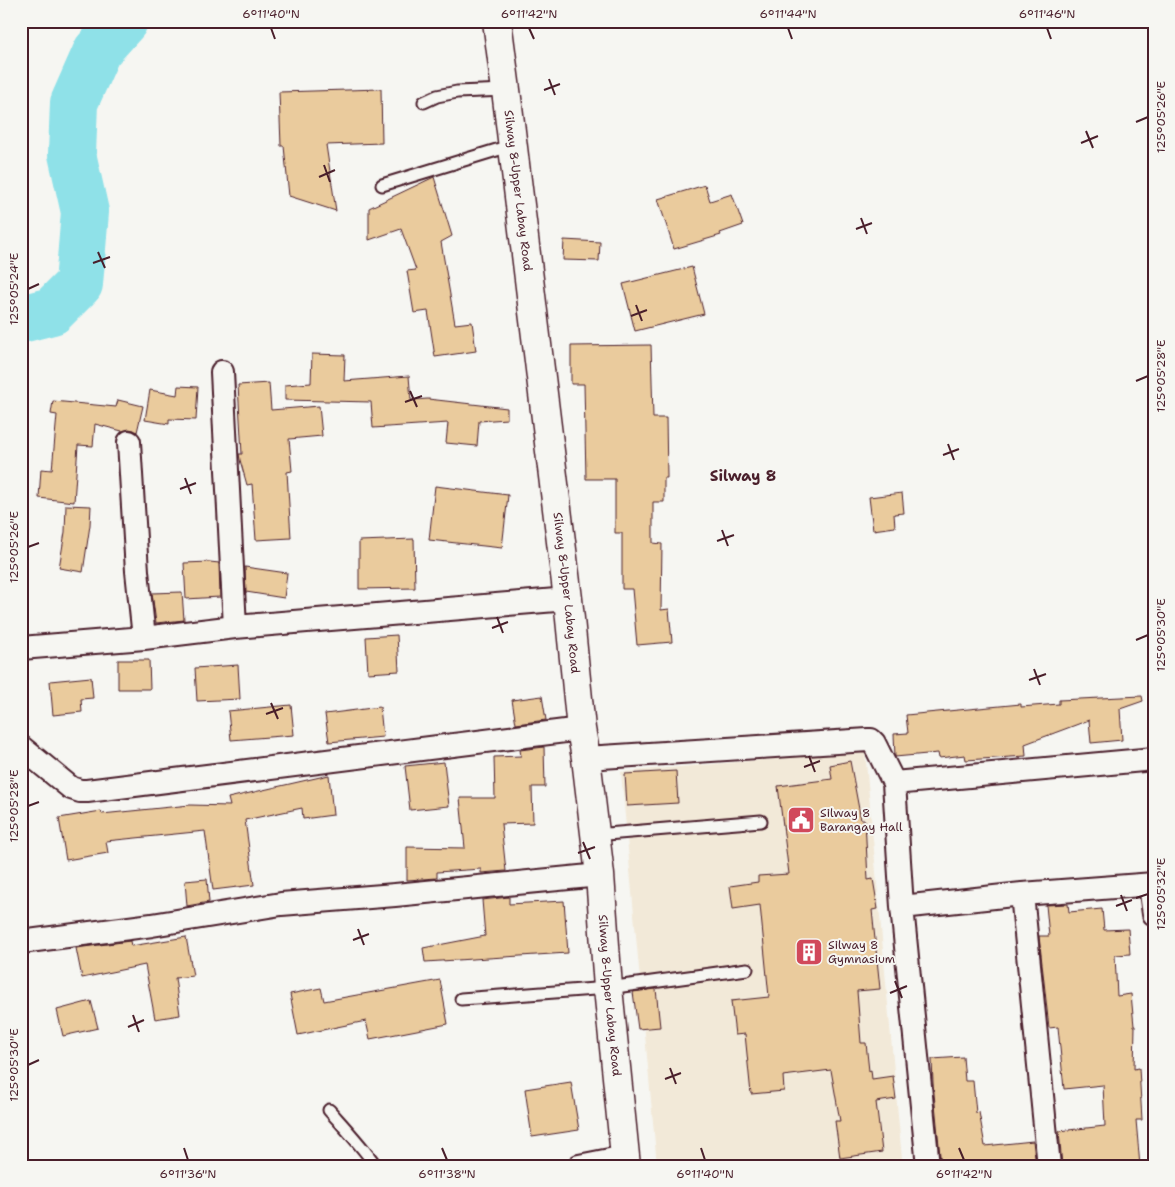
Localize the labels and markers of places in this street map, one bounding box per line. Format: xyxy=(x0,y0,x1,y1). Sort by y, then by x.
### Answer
public building icon: Silway 8 Barangay Hall xyxy=(786,805,816,835)
place label: Silway 8 Barangay Hall xyxy=(820,805,903,835)
building icon: Silway 8 Gymnasium xyxy=(794,937,824,967)
place label: Silway 8 Gymnasium xyxy=(828,937,895,967)

